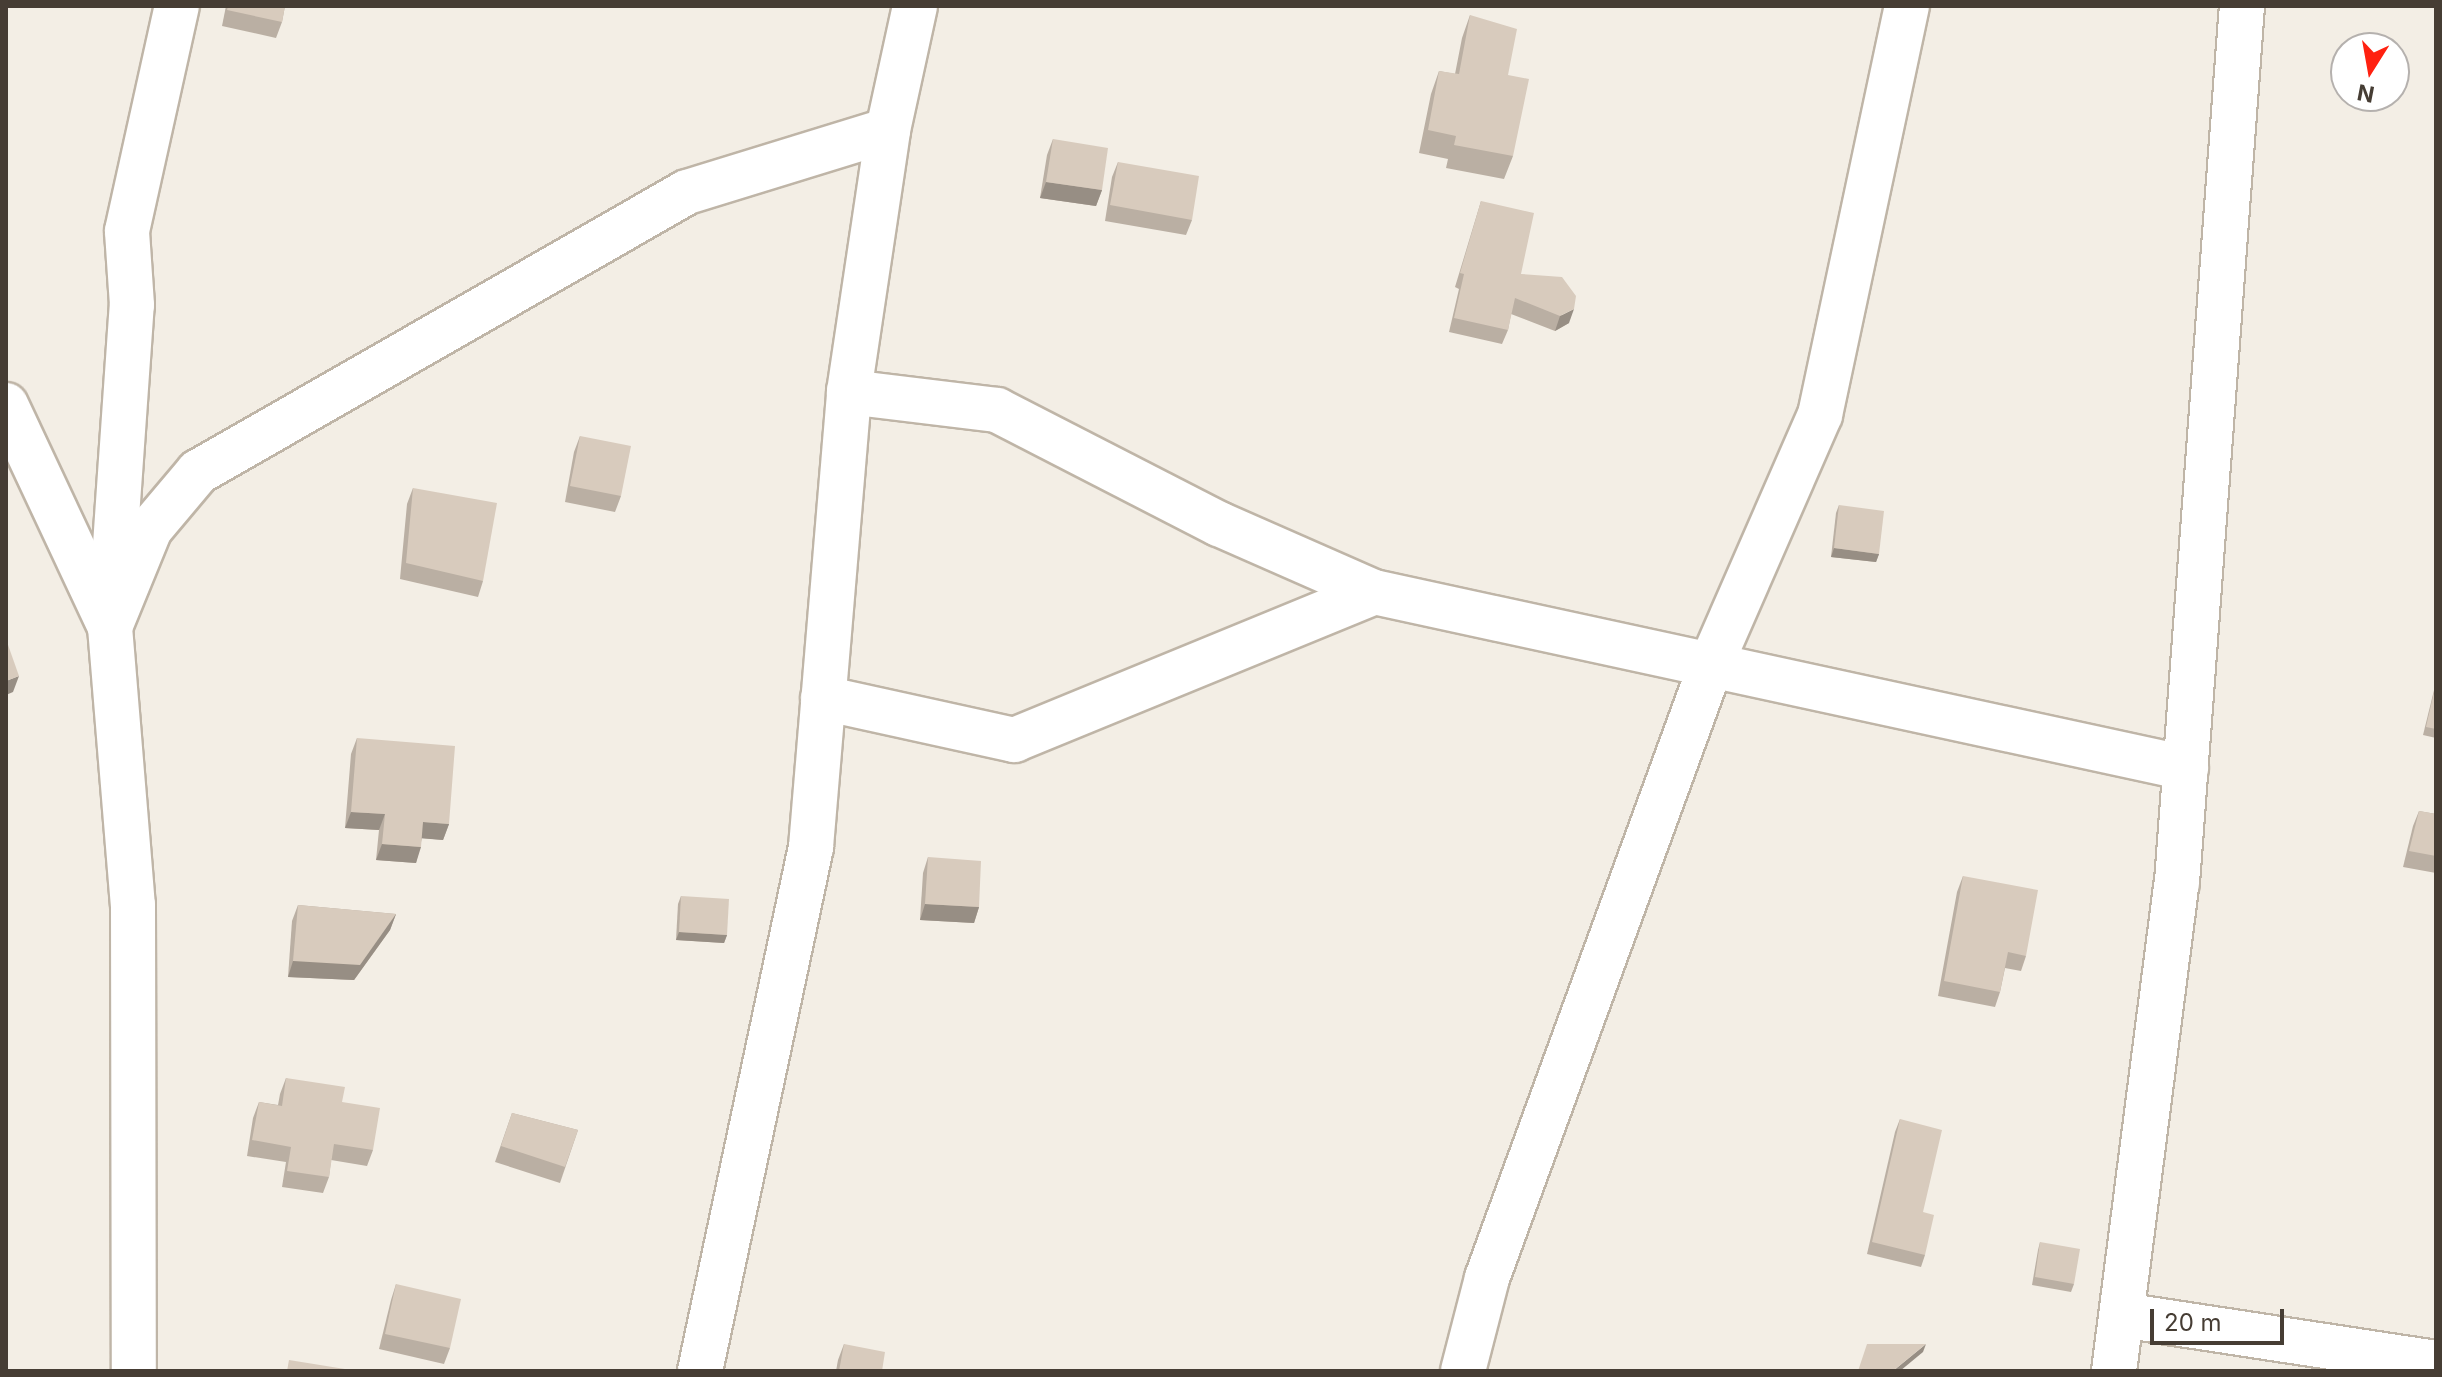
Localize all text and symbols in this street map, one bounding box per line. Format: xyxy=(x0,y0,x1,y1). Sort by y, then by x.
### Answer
north arrow xyxy=(2330,32,2410,112)
text: N xyxy=(2355,79,2377,108)
scale bar xyxy=(2154,1293,2288,1343)
text: 20 m xyxy=(2164,1308,2222,1337)

